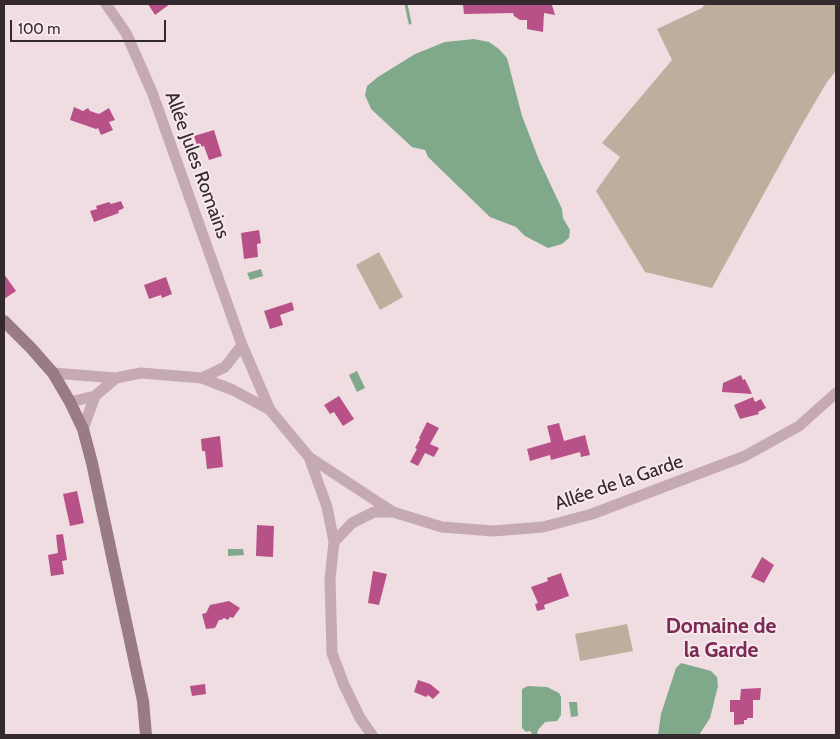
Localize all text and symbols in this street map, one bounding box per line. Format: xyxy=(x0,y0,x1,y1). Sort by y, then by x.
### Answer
scale bar xyxy=(12,10,169,42)
text: 100 m xyxy=(18,20,60,38)
street label: Allée Jules Romains xyxy=(160,88,234,242)
street label: Allée de la Garde xyxy=(552,450,686,516)
district label: Domaine de la Garde xyxy=(666,614,776,664)

